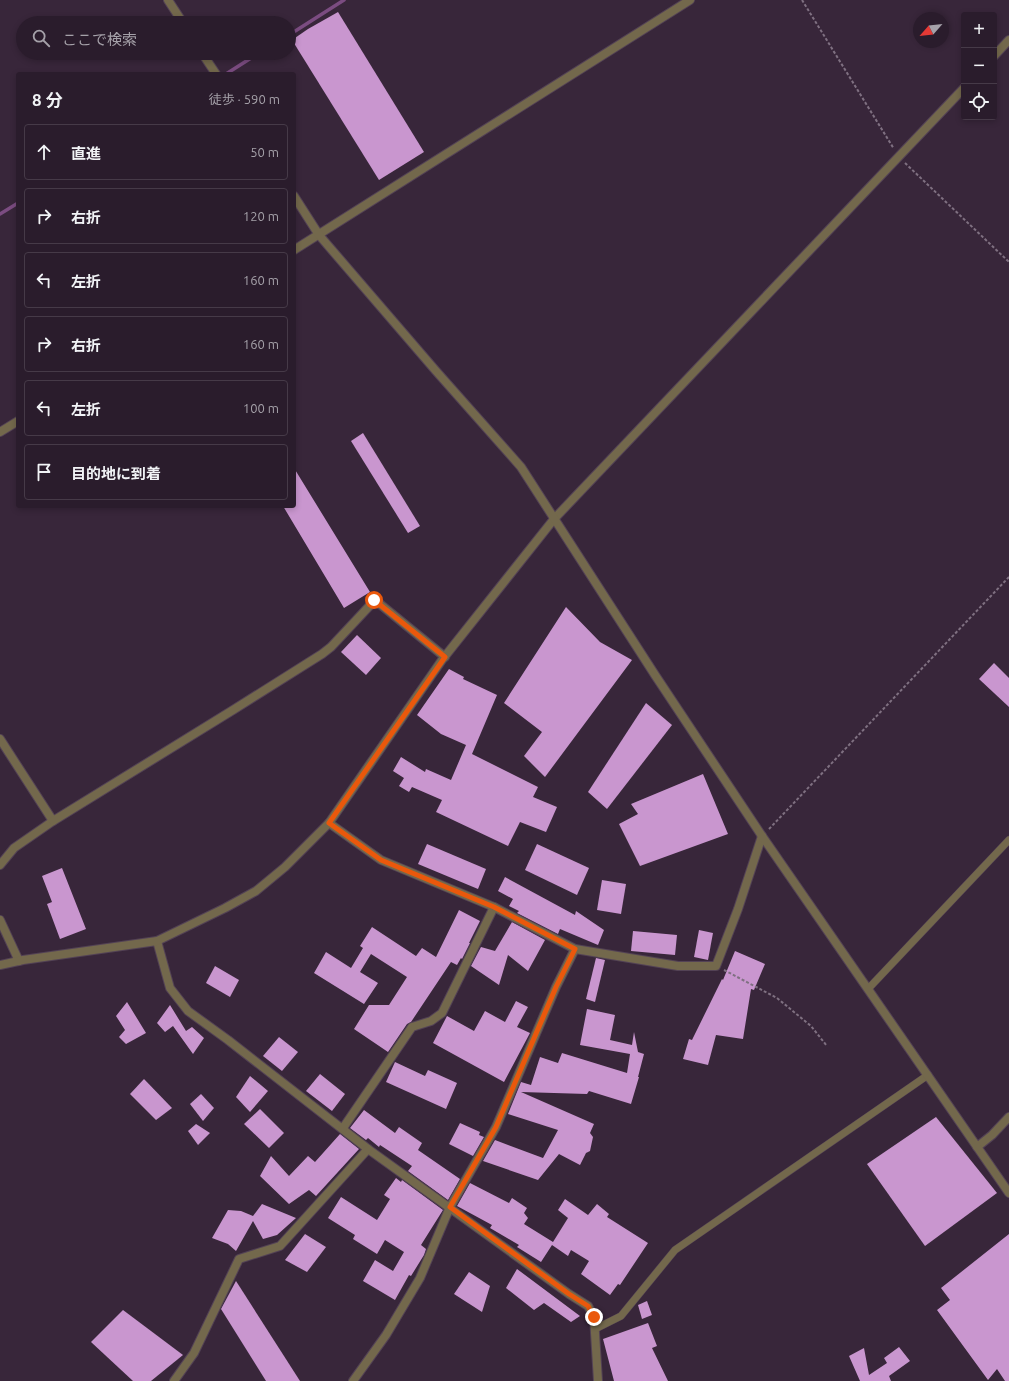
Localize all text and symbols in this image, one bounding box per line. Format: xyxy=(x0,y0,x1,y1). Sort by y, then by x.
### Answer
north arrow xyxy=(913,12,949,48)
map controls xyxy=(961,12,997,120)
button: + xyxy=(961,12,997,48)
search box xyxy=(16,16,296,60)
icon: search xyxy=(30,27,52,49)
text: ここで検索 xyxy=(62,31,137,48)
button: − xyxy=(961,48,997,84)
button: locate xyxy=(961,84,997,120)
text: 8 分 xyxy=(32,90,63,109)
text: 徒歩 · 590 m xyxy=(209,92,280,106)
icon: ahead xyxy=(33,141,55,163)
text: 直進 xyxy=(71,145,101,162)
text: 50 m xyxy=(250,145,279,159)
icon: right xyxy=(33,205,55,227)
text: 右折 xyxy=(71,209,101,226)
text: 120 m xyxy=(243,209,279,223)
icon: left xyxy=(33,269,55,291)
text: 左折 xyxy=(71,273,101,290)
text: 160 m xyxy=(243,273,279,287)
icon: right xyxy=(33,333,55,355)
text: 右折 xyxy=(71,337,101,354)
text: 160 m xyxy=(243,337,279,351)
icon: left xyxy=(33,397,55,419)
text: 左折 xyxy=(71,401,101,418)
text: 100 m xyxy=(243,401,279,415)
icon: arrive xyxy=(33,461,55,483)
text: 目的地に到着 xyxy=(71,465,161,482)
route start xyxy=(365,591,383,609)
route end xyxy=(585,1308,603,1326)

